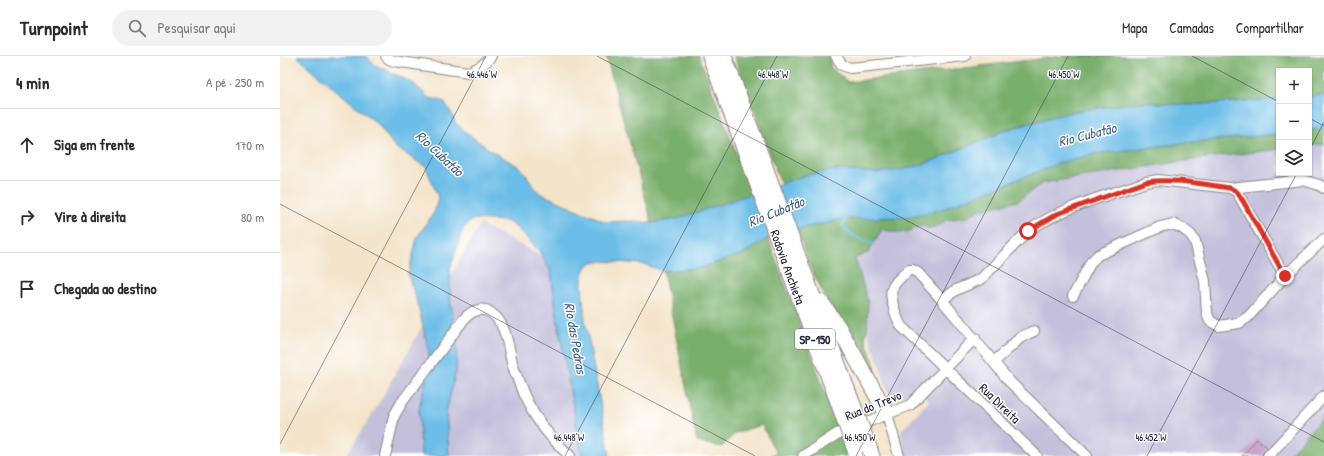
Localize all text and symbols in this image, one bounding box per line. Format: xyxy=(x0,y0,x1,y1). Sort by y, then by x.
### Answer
search box xyxy=(112,10,392,46)
text: Turnpoint xyxy=(20,15,88,41)
icon: search xyxy=(126,17,148,39)
text: Pesquisar aqui xyxy=(158,17,236,38)
text: Mapa xyxy=(1122,18,1147,37)
text: Camadas xyxy=(1169,18,1214,37)
text: Compartilhar xyxy=(1236,18,1304,37)
text: 46.446°W xyxy=(467,68,498,81)
text: 46.448°W xyxy=(758,68,789,81)
text: 46.450°W xyxy=(1049,68,1080,81)
map controls xyxy=(1276,68,1312,176)
button: + xyxy=(1276,68,1312,104)
text: 4 min xyxy=(16,71,49,94)
text: A pé · 250 m xyxy=(206,73,264,91)
button: − xyxy=(1276,104,1312,140)
water label: Rio Cubatão xyxy=(1056,117,1119,150)
water label: Rio Cubatão xyxy=(412,126,469,181)
icon: ahead xyxy=(16,134,38,156)
text: Siga em frente xyxy=(54,134,135,155)
text: 170 m xyxy=(235,136,264,154)
button: layers xyxy=(1276,140,1312,176)
water label: Rio Cubatão xyxy=(745,191,808,231)
icon: right xyxy=(16,206,38,228)
text: Vire à direita xyxy=(54,206,126,227)
text: 80 m xyxy=(241,208,264,226)
route start xyxy=(1019,222,1037,240)
street label: Rodovia Anchieta xyxy=(766,227,810,307)
route end xyxy=(1276,267,1294,285)
icon: arrive xyxy=(16,278,38,300)
text: Chegada ao destino xyxy=(54,278,157,299)
water label: Rio das Pedras xyxy=(560,301,592,377)
road number: SP-150 xyxy=(795,329,835,349)
street label: Rua Direita xyxy=(975,379,1025,427)
street label: Rua do Trevo xyxy=(842,386,904,424)
text: 46.448°W xyxy=(554,431,585,444)
text: 46.450°W xyxy=(845,431,876,444)
text: 46.452°W xyxy=(1135,431,1167,444)

